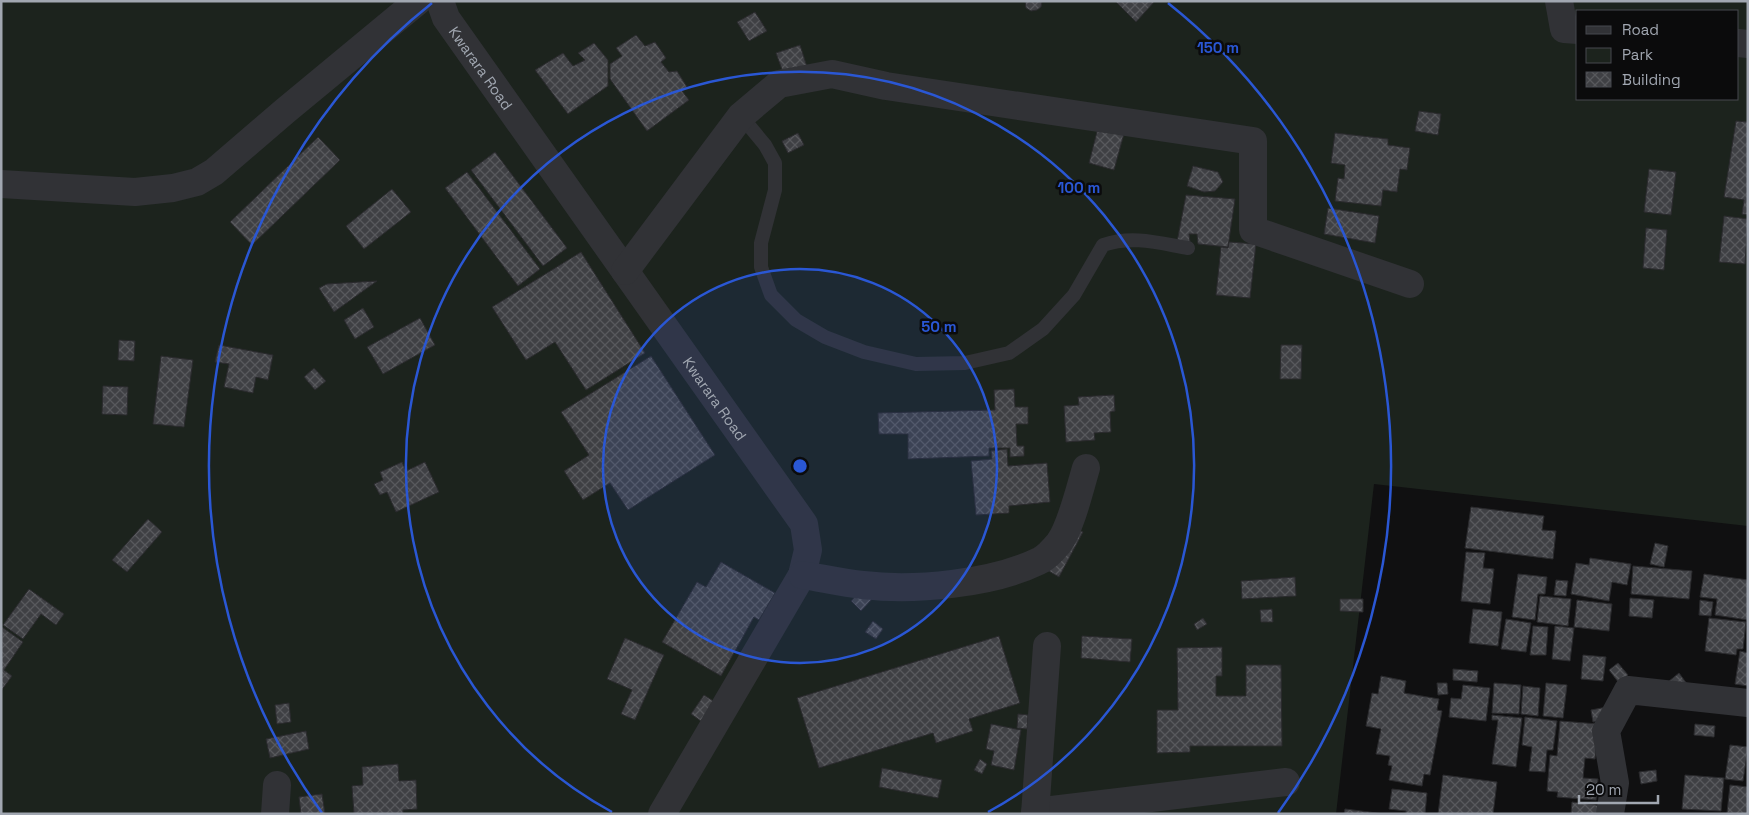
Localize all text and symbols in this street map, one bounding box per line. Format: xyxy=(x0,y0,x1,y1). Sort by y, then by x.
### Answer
legend xyxy=(1576,10,1739,100)
text: Road xyxy=(1622,20,1659,39)
street label: Kwarara Road xyxy=(445,22,517,113)
text: 150 m xyxy=(1197,38,1239,57)
text: Park xyxy=(1622,45,1653,64)
text: Building xyxy=(1622,70,1681,89)
text: 100 m xyxy=(1058,178,1100,197)
text: 50 m xyxy=(921,317,957,336)
street label: Kwarara Road xyxy=(679,353,751,444)
centre of rings xyxy=(791,457,809,475)
scale bar xyxy=(1579,772,1658,804)
text: 20 m xyxy=(1586,780,1621,799)

